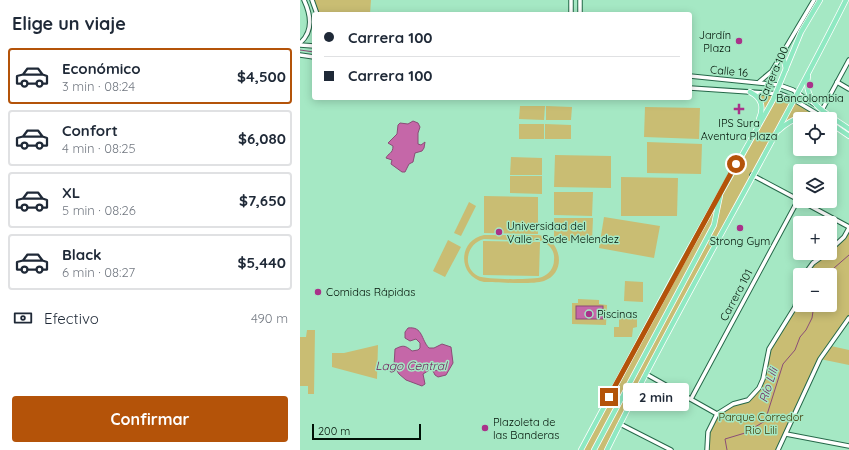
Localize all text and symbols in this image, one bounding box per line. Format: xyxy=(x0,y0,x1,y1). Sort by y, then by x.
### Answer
text: Elige un viaje xyxy=(12,12,126,35)
text: Carrera 100 xyxy=(348,28,433,47)
place label: Jardín Plaza xyxy=(699,28,731,55)
marker: Jardín Plaza xyxy=(734,36,744,46)
street label: Carrera 100 xyxy=(755,44,791,104)
icon: car xyxy=(14,58,50,94)
text: Económico xyxy=(62,59,141,78)
street label: Calle 16 xyxy=(709,62,749,80)
text: Carrera 100 xyxy=(348,66,433,85)
text: $4,500 xyxy=(237,67,286,86)
text: 3 min · 08:24 xyxy=(62,78,135,94)
marker: Bancolombia xyxy=(805,80,815,90)
place label: Bancolombia xyxy=(776,91,844,105)
marker: IPS Sura Aventura Plaza xyxy=(733,103,745,115)
map controls xyxy=(793,112,837,312)
button: locate xyxy=(793,112,837,156)
place label: IPS Sura Aventura Plaza xyxy=(701,116,777,143)
icon: car xyxy=(14,120,50,156)
text: Confort xyxy=(62,121,118,140)
text: $6,080 xyxy=(238,129,286,148)
text: 4 min · 08:25 xyxy=(62,140,136,156)
route start xyxy=(727,155,745,173)
button: layers xyxy=(793,164,837,208)
icon: car xyxy=(14,182,50,218)
text: XL xyxy=(62,183,80,202)
text: $7,650 xyxy=(239,191,286,210)
text: 5 min · 08:26 xyxy=(62,202,136,218)
button: + xyxy=(793,216,837,260)
place label: Universidad del Valle - Sede Melendez xyxy=(507,219,619,246)
marker: Strong Gym xyxy=(735,223,745,233)
marker: Universidad del Valle - Sede Melendez xyxy=(494,227,504,237)
place label: Strong Gym xyxy=(710,234,770,248)
icon: car xyxy=(14,244,50,280)
text: Black xyxy=(62,245,102,264)
text: $5,440 xyxy=(237,253,286,272)
text: 6 min · 08:27 xyxy=(62,264,135,280)
street label: Carrera 101 xyxy=(716,267,756,323)
button: − xyxy=(793,268,837,312)
place label: Comidas Rápidas xyxy=(326,285,415,299)
marker: Comidas Rápidas xyxy=(313,287,323,297)
icon: cash xyxy=(12,307,34,329)
place label: Piscinas xyxy=(597,307,637,321)
text: Efectivo xyxy=(44,309,99,328)
marker: Piscinas xyxy=(584,309,594,319)
text: 490 m xyxy=(251,310,288,326)
water label: Lago Central xyxy=(375,358,448,373)
water label: Río Lili xyxy=(755,364,781,404)
callout: 2 min xyxy=(623,383,689,411)
route end xyxy=(600,388,618,406)
text: 2 min xyxy=(639,389,673,405)
button: Confirmar xyxy=(12,396,288,442)
park label: Parque Corredor Rio Lili xyxy=(718,410,804,437)
place label: Plazoleta de las Banderas xyxy=(493,415,559,442)
scale bar xyxy=(312,422,421,441)
marker: Plazoleta de las Banderas xyxy=(480,423,490,433)
text: 200 m xyxy=(318,424,350,438)

